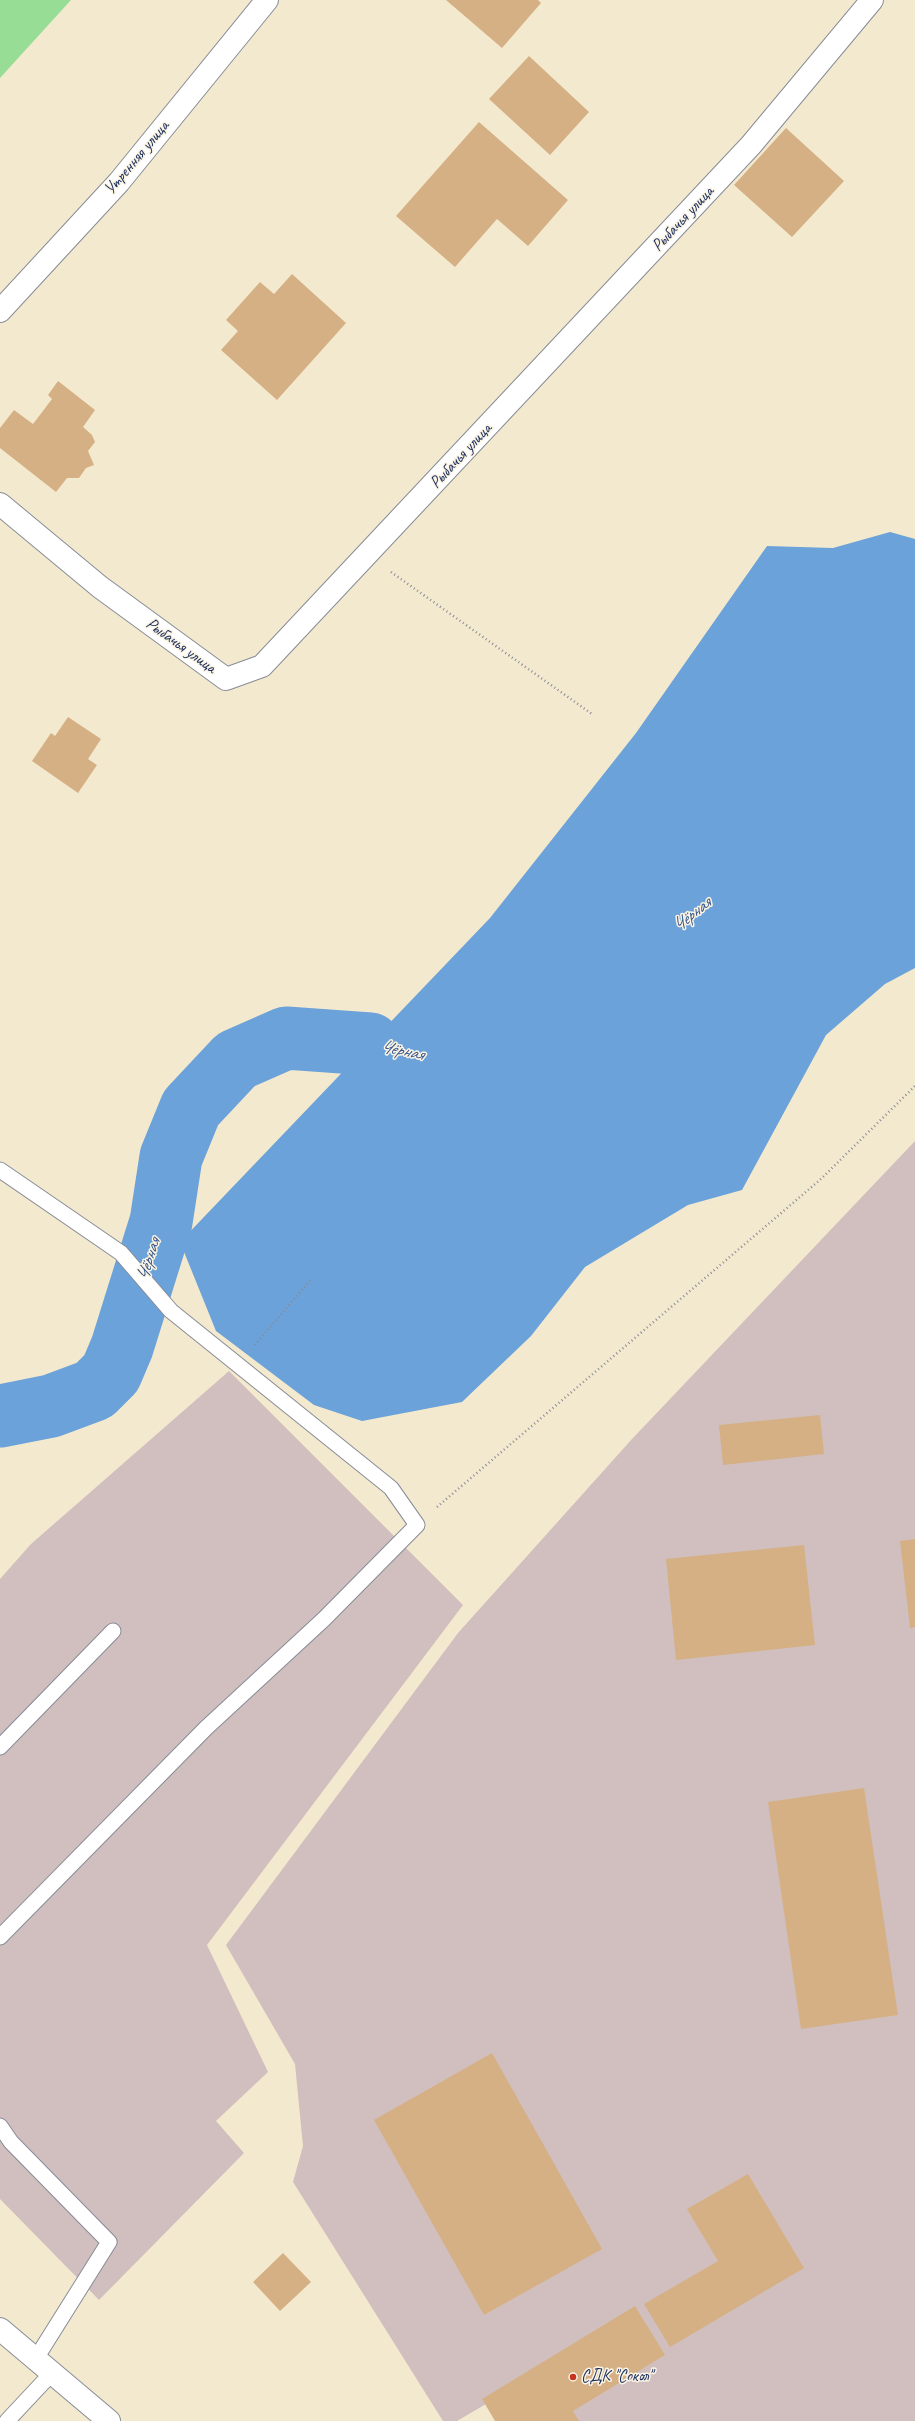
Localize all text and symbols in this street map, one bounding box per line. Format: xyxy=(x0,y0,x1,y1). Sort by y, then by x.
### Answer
street label: Утренняя улица xyxy=(100,117,174,199)
street label: Рыбачья улица xyxy=(648,182,718,256)
street label: Рыбачья улица xyxy=(426,419,496,493)
street label: Рыбачья улица xyxy=(142,614,220,678)
water label: Чёрная xyxy=(669,893,715,937)
water label: Чёрная xyxy=(379,1036,425,1066)
water label: Чёрная xyxy=(132,1236,166,1284)
place label: СДК "Сокол" xyxy=(581,2367,652,2387)
marker: СДК "Сокол" xyxy=(568,2372,578,2382)

